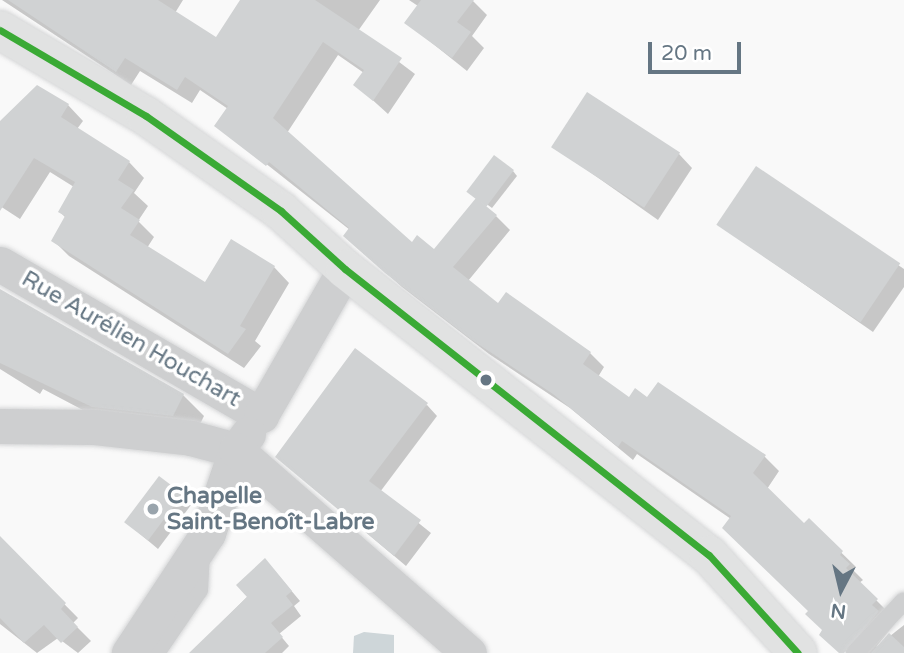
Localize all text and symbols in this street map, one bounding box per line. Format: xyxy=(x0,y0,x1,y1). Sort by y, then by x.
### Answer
scale bar xyxy=(652,28,745,72)
text: 20 m xyxy=(661,41,712,66)
street label: Rue Aurélien Houchart xyxy=(17,265,245,413)
unlabelled marker xyxy=(479,373,493,387)
place label: Chapelle Saint-Benoît-Labre xyxy=(167,482,375,536)
marker: Chapelle Saint-Benoît-Labre xyxy=(145,501,161,517)
north arrow xyxy=(806,555,876,625)
text: N xyxy=(830,599,847,623)

